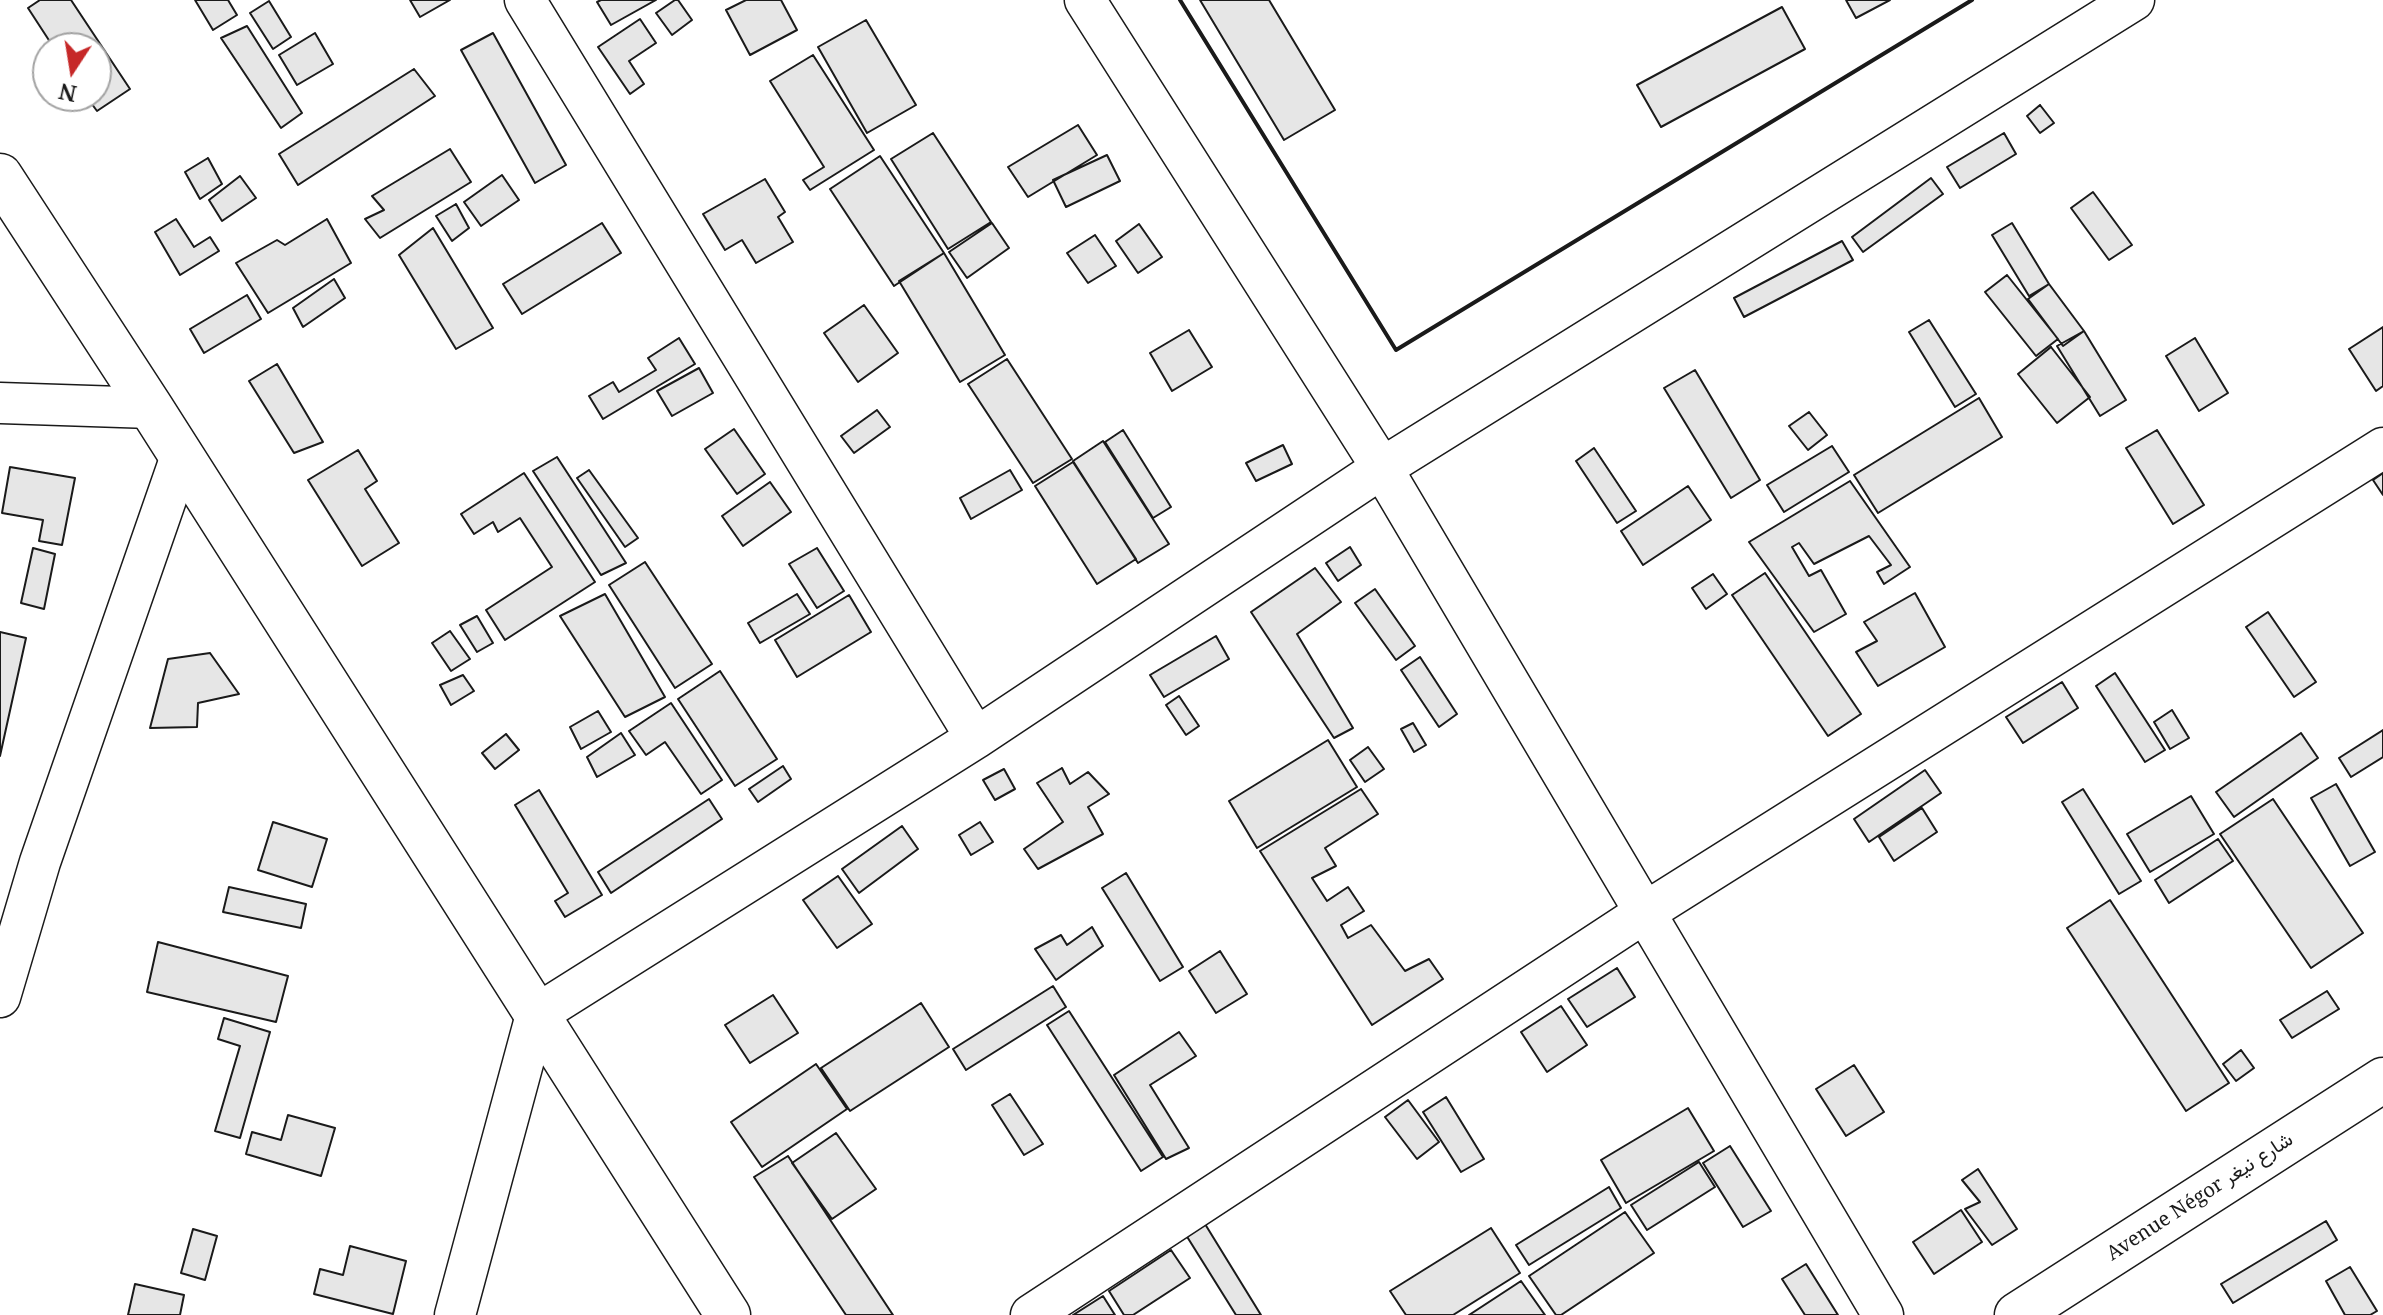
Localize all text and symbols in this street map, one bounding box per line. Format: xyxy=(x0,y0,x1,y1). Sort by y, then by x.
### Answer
north arrow xyxy=(32,32,112,112)
text: N xyxy=(56,77,79,110)
street label: Avenue Négor شارع نيغر xyxy=(2102,1128,2298,1266)

